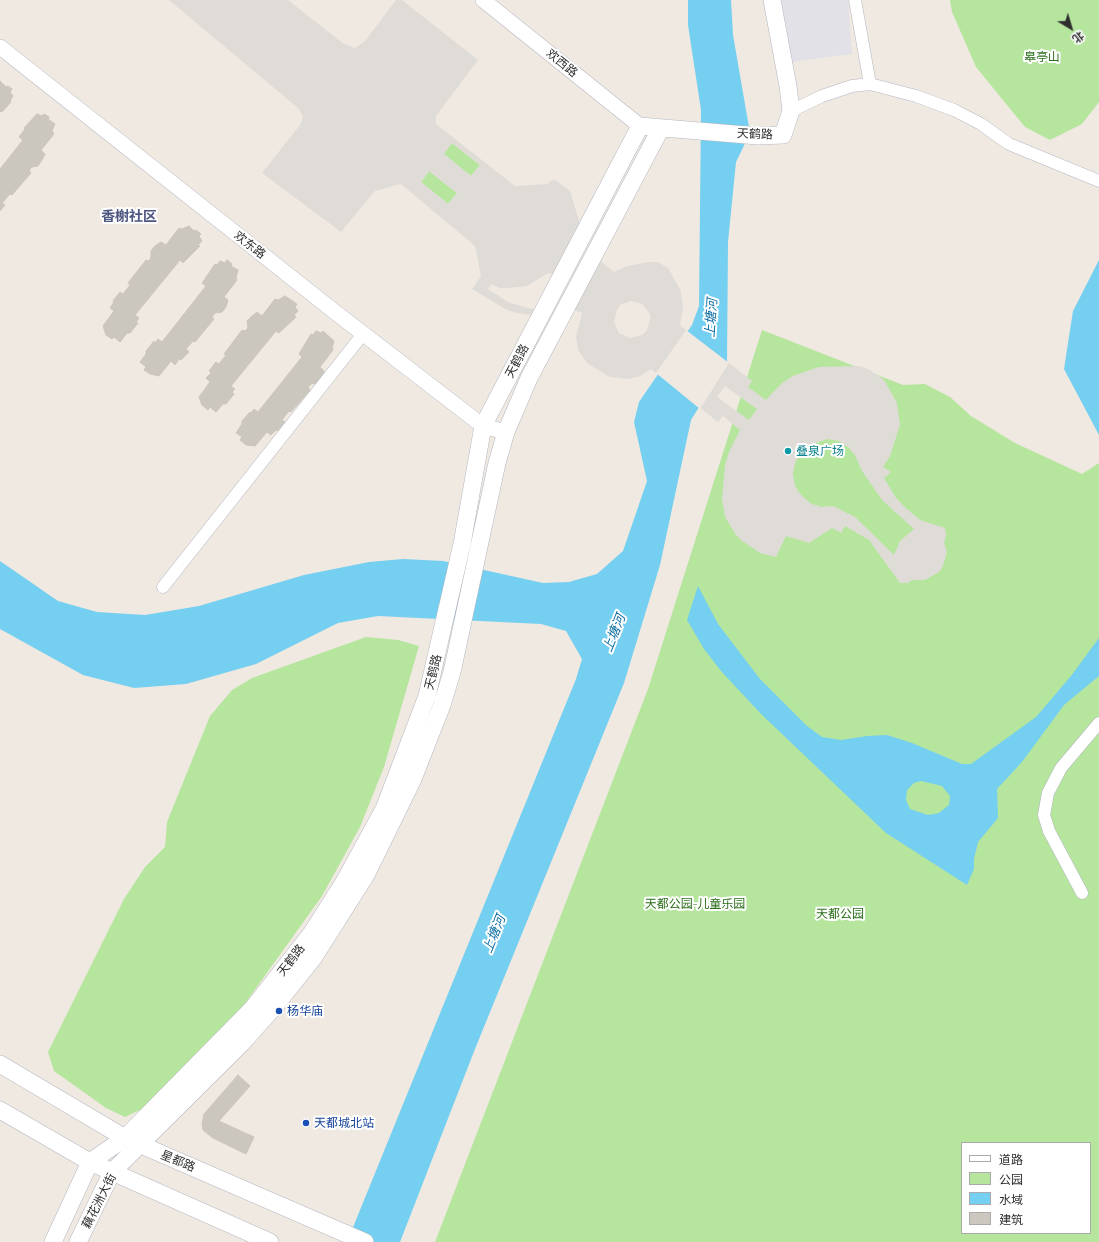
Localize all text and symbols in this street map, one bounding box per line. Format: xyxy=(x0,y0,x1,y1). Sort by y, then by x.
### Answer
north arrow xyxy=(1051,8,1091,48)
text: 北 xyxy=(1070,29,1087,46)
street label: 欢西路 xyxy=(543,46,581,80)
park label: 皋亭山 xyxy=(1024,50,1060,64)
street label: 天鹤路 xyxy=(737,126,773,142)
district label: 香榭社区 xyxy=(101,208,157,224)
street label: 欢东路 xyxy=(231,228,269,262)
water label: 上塘河 xyxy=(702,298,720,338)
street label: 天鹤路 xyxy=(502,342,532,380)
place label: 叠泉广场 xyxy=(796,444,844,458)
marker: 叠泉广场 xyxy=(783,446,793,456)
water label: 上塘河 xyxy=(599,612,629,654)
street label: 天鹤路 xyxy=(422,653,444,691)
park label: 天都公园-儿童乐园 xyxy=(645,897,745,911)
park label: 天都公园 xyxy=(816,907,864,921)
water label: 上塘河 xyxy=(479,913,509,955)
street label: 天鹤路 xyxy=(274,941,308,979)
place label: 杨华庙 xyxy=(287,1004,323,1018)
marker: 杨华庙 xyxy=(274,1006,284,1016)
place label: 天都城北站 xyxy=(314,1116,374,1130)
marker: 天都城北站 xyxy=(301,1118,311,1128)
legend xyxy=(961,1142,1091,1234)
street label: 星都路 xyxy=(159,1147,197,1175)
text: 道路 xyxy=(999,1152,1023,1166)
street label: 藕花洲大街 xyxy=(79,1171,119,1231)
text: 公园 xyxy=(999,1172,1023,1186)
text: 水域 xyxy=(999,1192,1023,1206)
text: 建筑 xyxy=(999,1212,1023,1226)

